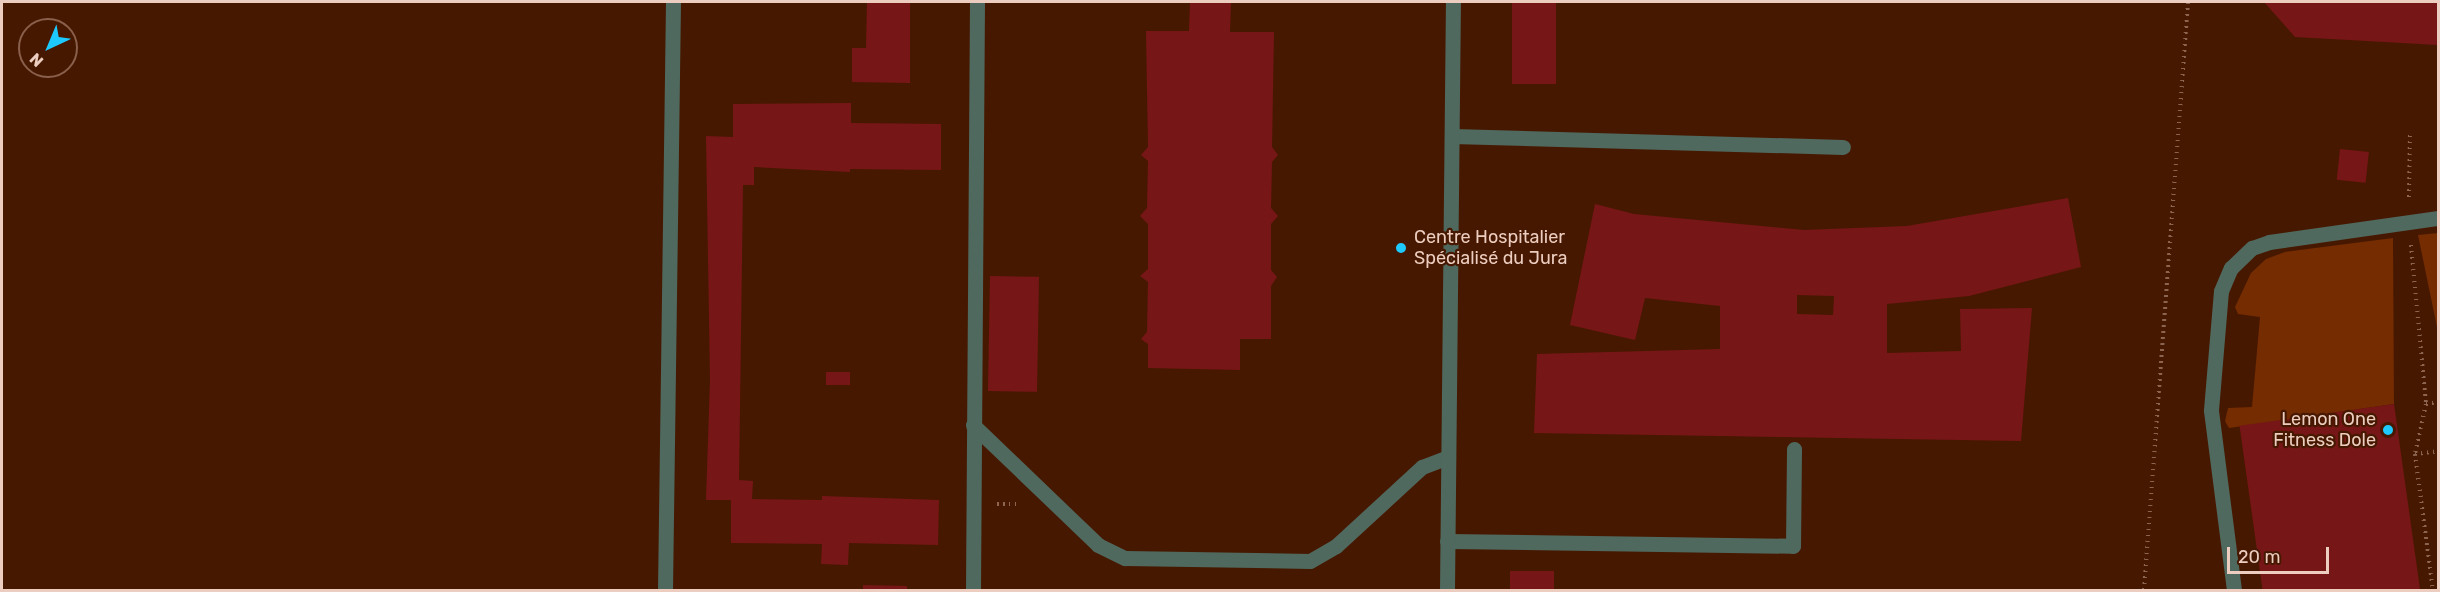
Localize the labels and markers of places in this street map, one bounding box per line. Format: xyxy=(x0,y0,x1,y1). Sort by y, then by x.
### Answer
place label: Centre Hospitalier Spécialisé du Jura xyxy=(1414,227,1567,270)
marker: Centre Hospitalier Spécialisé du Jura xyxy=(1392,239,1410,257)
place label: Lemon One Fitness Dole xyxy=(2273,409,2376,452)
marker: Lemon One Fitness Dole xyxy=(2381,423,2395,437)

